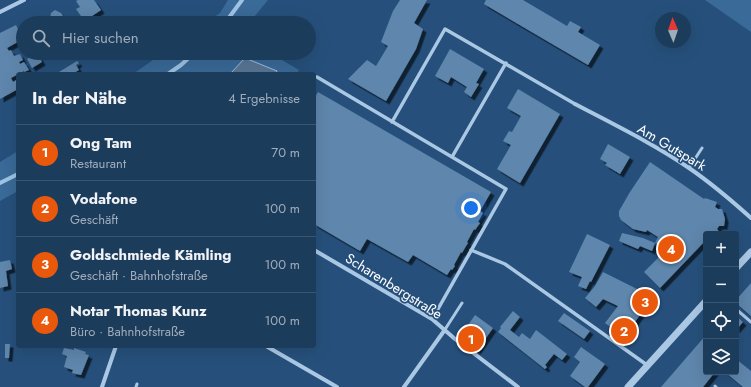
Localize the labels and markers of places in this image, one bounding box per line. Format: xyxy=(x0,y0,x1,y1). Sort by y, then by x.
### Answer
pin: 4 xyxy=(658,234,684,264)
pin: 3 xyxy=(632,287,658,317)
pin: 2 xyxy=(611,316,637,346)
pin: 1 xyxy=(458,324,484,354)

